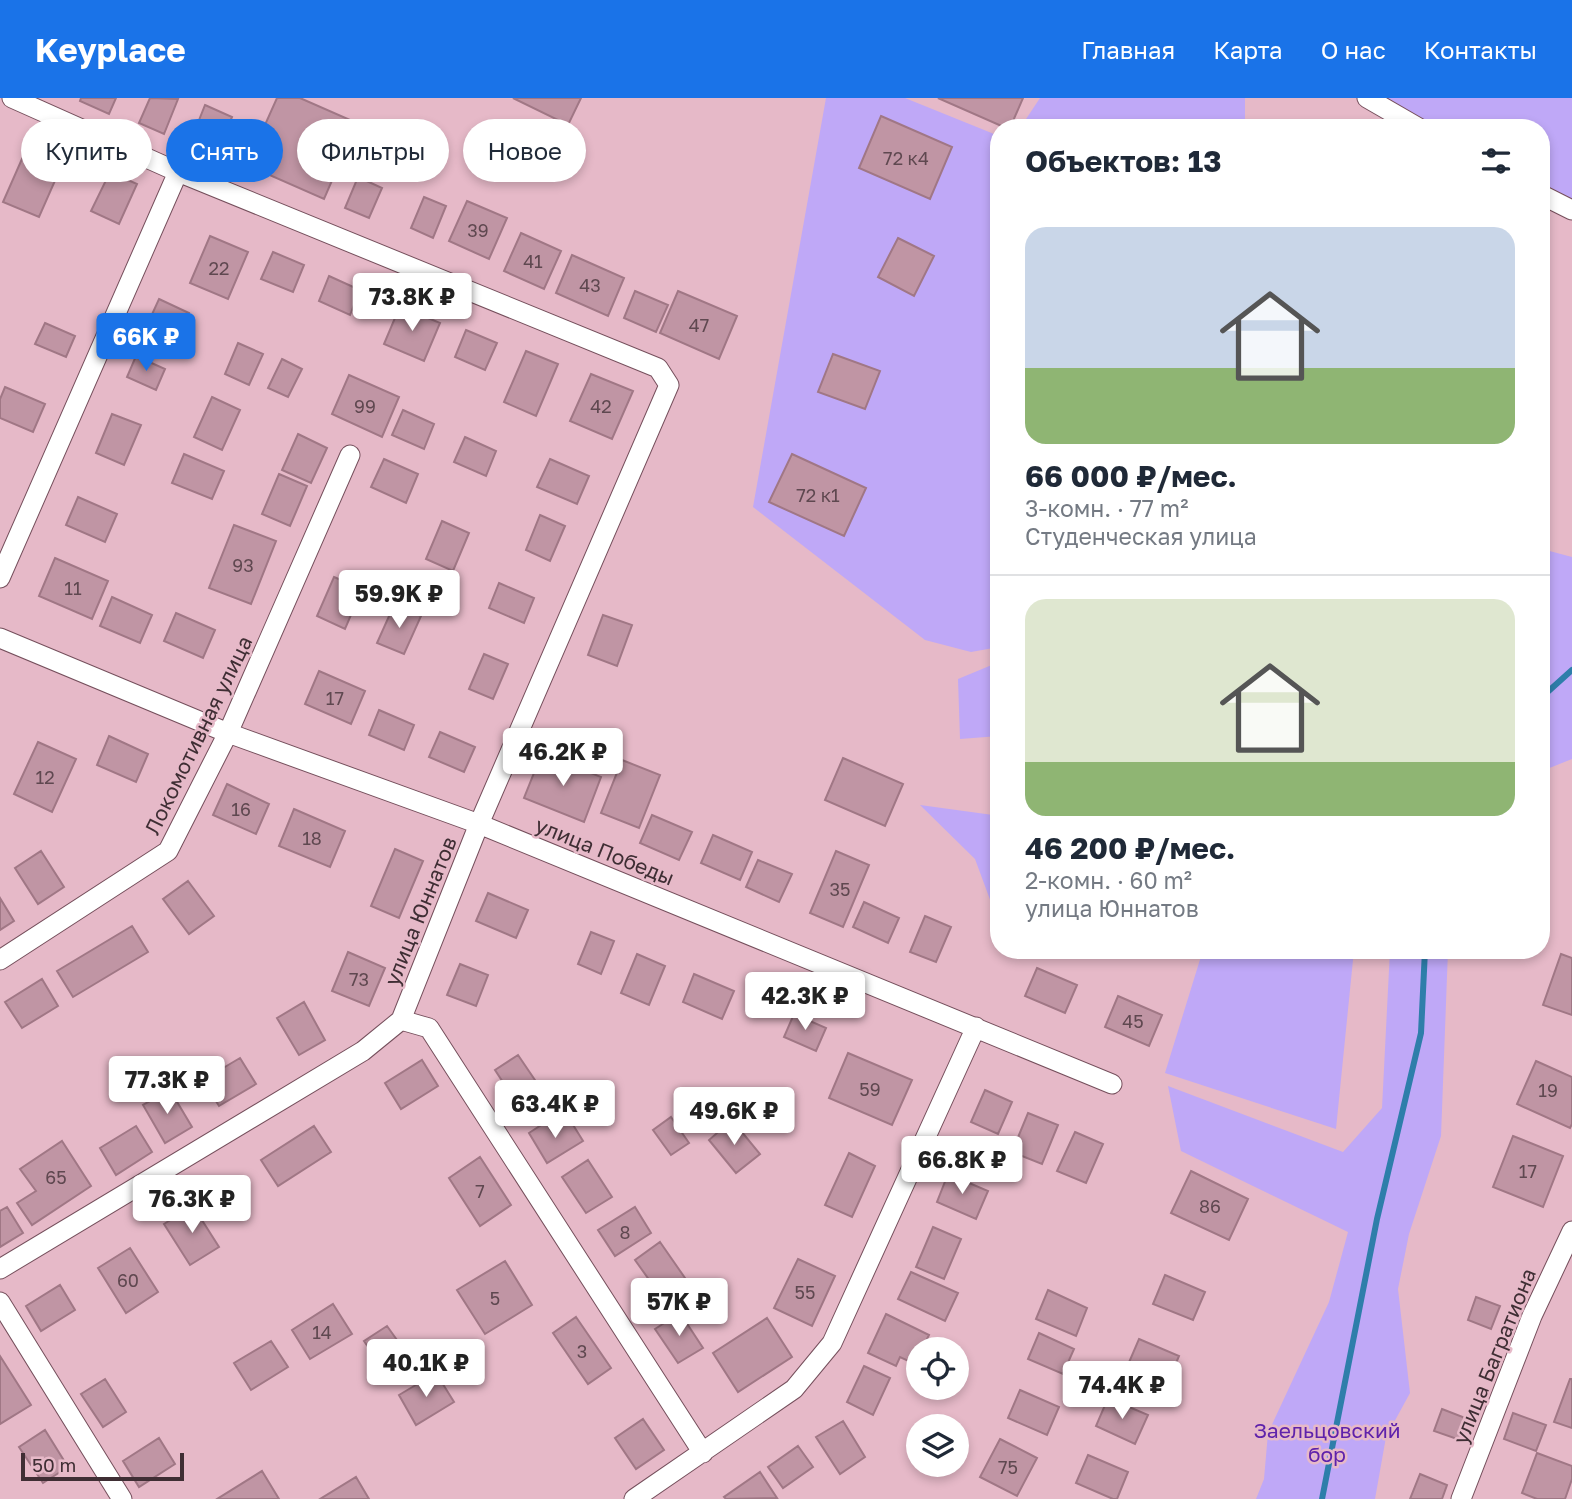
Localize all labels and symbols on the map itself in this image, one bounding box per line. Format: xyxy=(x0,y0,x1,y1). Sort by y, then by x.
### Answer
house number: 72 к4 xyxy=(883,147,929,169)
house number: 39 xyxy=(467,219,489,241)
house number: 41 xyxy=(523,250,543,272)
house number: 22 xyxy=(209,257,229,279)
pin: 73.8K ₽ xyxy=(347,274,477,333)
house number: 43 xyxy=(579,274,601,296)
pin: 66K ₽ xyxy=(97,314,195,373)
house number: 47 xyxy=(689,314,709,336)
house number: 99 xyxy=(354,395,376,417)
house number: 42 xyxy=(590,395,612,417)
house number: 72 к1 xyxy=(796,484,840,506)
house number: 93 xyxy=(232,554,254,576)
pin: 59.9K ₽ xyxy=(334,570,464,630)
house number: 11 xyxy=(64,577,82,599)
street label: Локомотивная улица xyxy=(139,631,257,839)
house number: 17 xyxy=(326,687,344,709)
pin: 46.2K ₽ xyxy=(498,728,628,788)
house number: 12 xyxy=(35,766,55,788)
house number: 16 xyxy=(231,798,251,820)
street label: улица Победы xyxy=(532,811,678,891)
house number: 18 xyxy=(302,827,322,849)
street label: улица Юннатов xyxy=(378,833,462,989)
house number: 35 xyxy=(830,878,850,900)
house number: 73 xyxy=(349,968,369,990)
pin: 42.3K ₽ xyxy=(740,972,870,1032)
house number: 45 xyxy=(1122,1010,1144,1032)
pin: 77.3K ₽ xyxy=(102,1056,232,1116)
house number: 59 xyxy=(859,1078,881,1100)
house number: 19 xyxy=(1538,1079,1558,1101)
pin: 63.4K ₽ xyxy=(490,1080,620,1140)
pin: 49.6K ₽ xyxy=(669,1088,799,1147)
pin: 66.8K ₽ xyxy=(897,1136,1027,1196)
house number: 17 xyxy=(1519,1160,1537,1182)
house number: 65 xyxy=(45,1166,67,1188)
pin: 76.3K ₽ xyxy=(127,1176,257,1235)
house number: 7 xyxy=(475,1180,485,1202)
house number: 86 xyxy=(1199,1195,1221,1217)
house number: 8 xyxy=(620,1221,630,1243)
street label: улица Багратиона xyxy=(1447,1264,1541,1448)
house number: 60 xyxy=(117,1269,139,1291)
pin: 57K ₽ xyxy=(630,1278,728,1338)
house number: 55 xyxy=(795,1281,815,1303)
house number: 5 xyxy=(490,1287,500,1309)
house number: 14 xyxy=(312,1321,332,1343)
pin: 40.1K ₽ xyxy=(361,1340,491,1399)
house number: 3 xyxy=(577,1340,587,1362)
pin: 74.4K ₽ xyxy=(1057,1362,1187,1421)
park label: Заельцовский бор xyxy=(1253,1417,1401,1467)
scale bar xyxy=(21,1450,184,1482)
house number: 75 xyxy=(998,1456,1018,1478)

